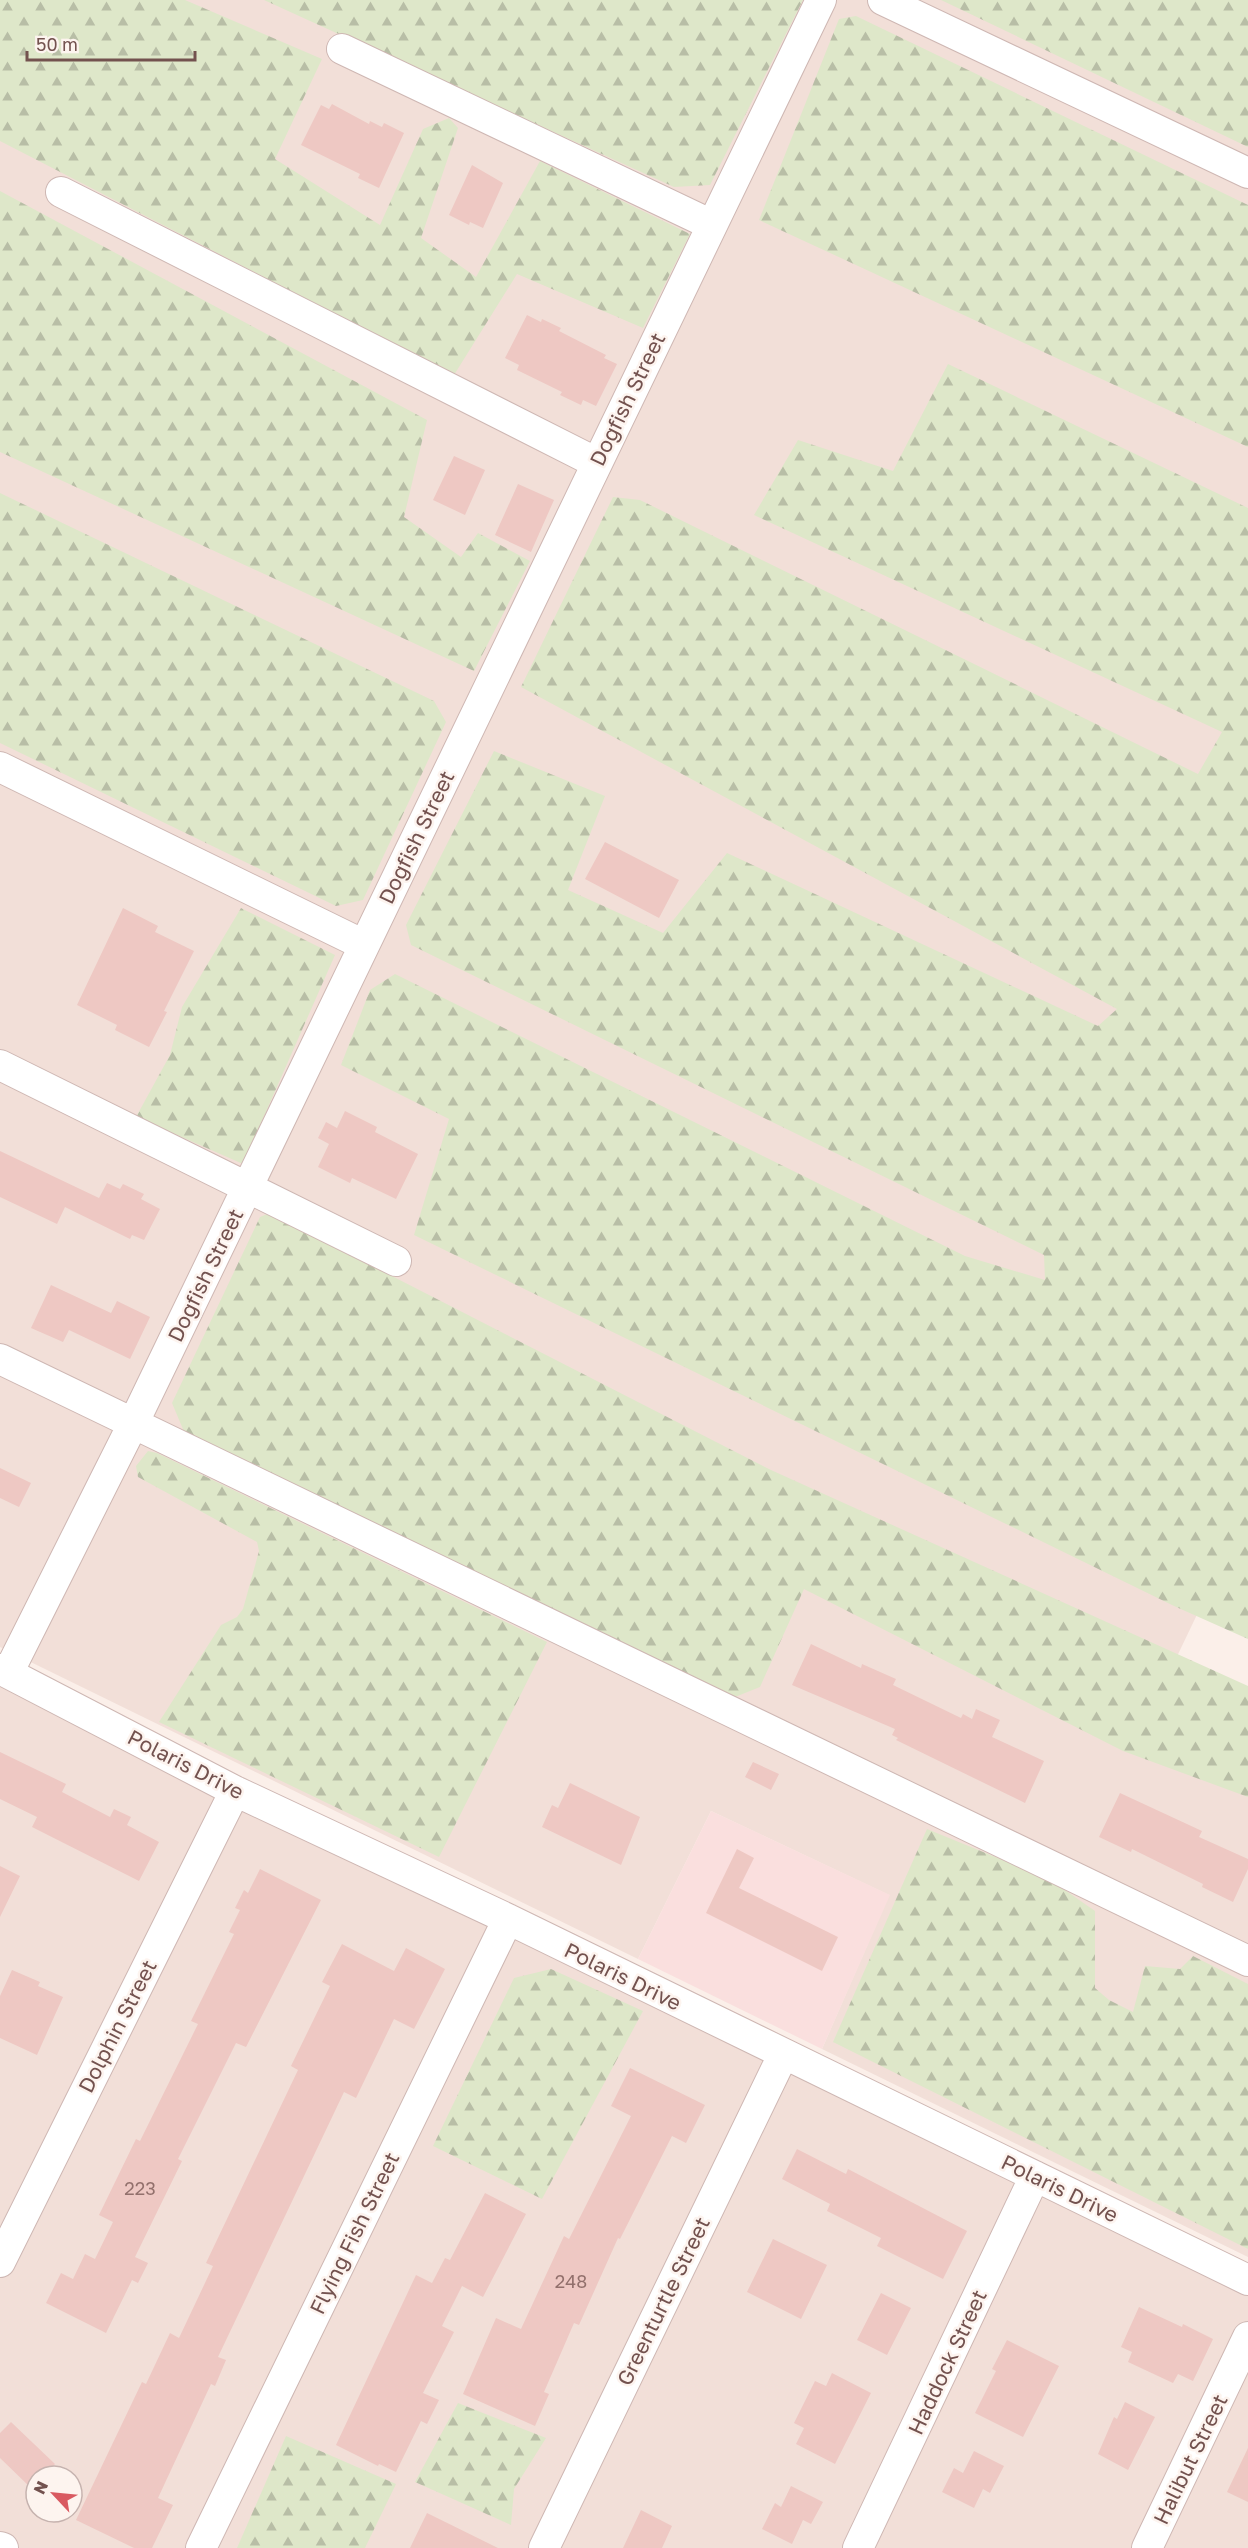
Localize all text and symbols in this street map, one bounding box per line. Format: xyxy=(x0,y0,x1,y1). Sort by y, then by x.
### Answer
scale bar xyxy=(27,24,195,62)
text: 50 m xyxy=(36,33,78,55)
street label: Dogfish Street xyxy=(584,328,670,470)
street label: Dogfish Street xyxy=(373,766,459,908)
street label: Dogfish Street xyxy=(162,1204,248,1346)
street label: Polaris Drive xyxy=(124,1724,248,1804)
street label: Polaris Drive xyxy=(560,1936,686,2016)
street label: Dolphin Street xyxy=(72,1955,162,2097)
street label: Flying Fish Street xyxy=(304,2148,404,2318)
street label: Polaris Drive xyxy=(997,2148,1123,2228)
house number: 223 xyxy=(124,2177,156,2199)
street label: Greenturtle Street xyxy=(611,2213,715,2389)
house number: 248 xyxy=(555,2270,587,2292)
street label: Haddock Street xyxy=(902,2285,992,2439)
street label: Halibut Street xyxy=(1147,2390,1233,2528)
north arrow xyxy=(24,2464,84,2524)
text: N xyxy=(29,2478,52,2497)

